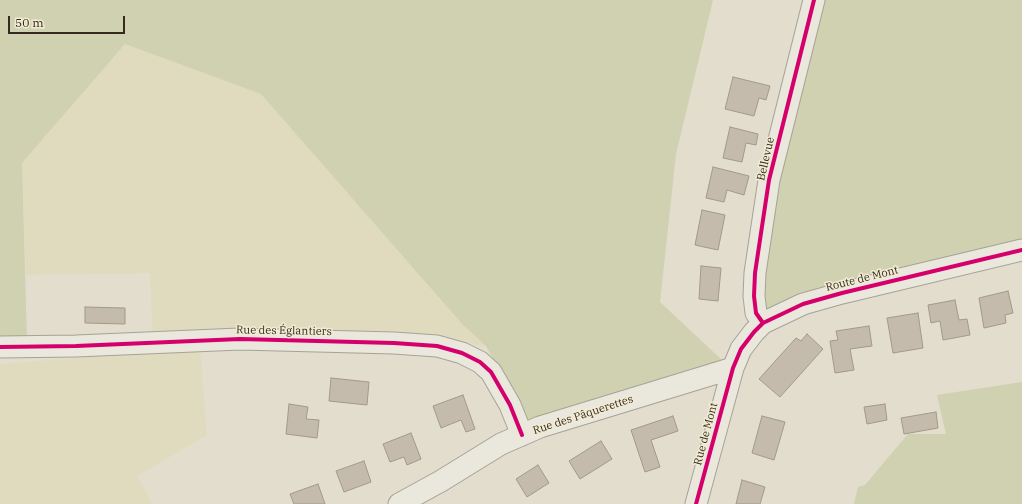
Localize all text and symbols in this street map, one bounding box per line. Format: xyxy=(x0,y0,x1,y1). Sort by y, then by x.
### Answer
scale bar xyxy=(10,8,127,34)
text: 50 m xyxy=(15,15,44,30)
street label: Bellevue xyxy=(755,136,777,182)
street label: Route de Mont xyxy=(824,264,900,294)
street label: Rue des Églantiers xyxy=(236,324,332,338)
street label: Rue des Pâquerettes xyxy=(531,393,635,437)
street label: Rue de Mont xyxy=(691,401,721,467)

